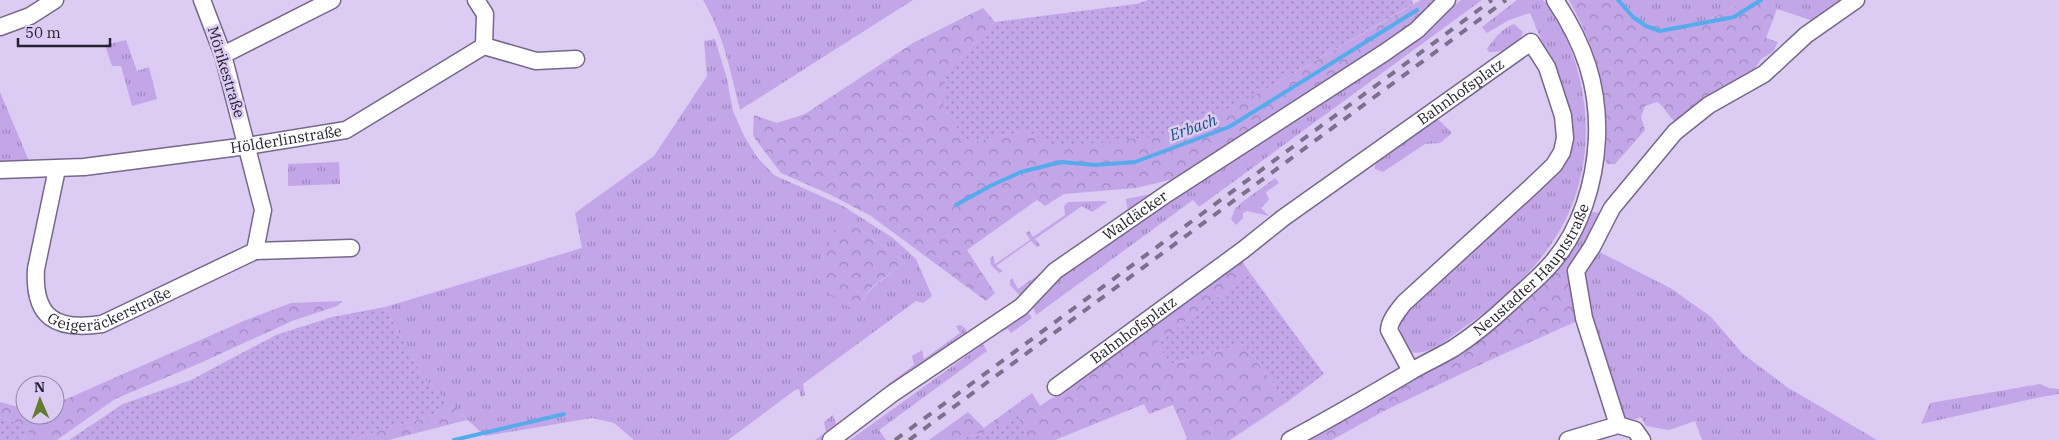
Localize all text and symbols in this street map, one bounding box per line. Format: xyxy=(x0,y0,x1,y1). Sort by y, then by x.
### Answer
scale bar xyxy=(18,15,110,47)
text: 50 m xyxy=(25,23,61,42)
street label: Mörikestraße xyxy=(204,24,249,120)
street label: Bahnhofsplatz xyxy=(1413,54,1508,129)
water label: Erbach xyxy=(1166,109,1220,145)
street label: Hölderlinstraße xyxy=(229,121,343,157)
street label: Waldäcker xyxy=(1099,186,1171,244)
street label: Neustadter Hauptstraße xyxy=(1469,201,1593,340)
street label: Geigeräckerstraße xyxy=(44,282,174,335)
street label: Bahnhofsplatz xyxy=(1086,292,1180,368)
north arrow xyxy=(15,375,65,425)
text: N xyxy=(34,378,45,396)

